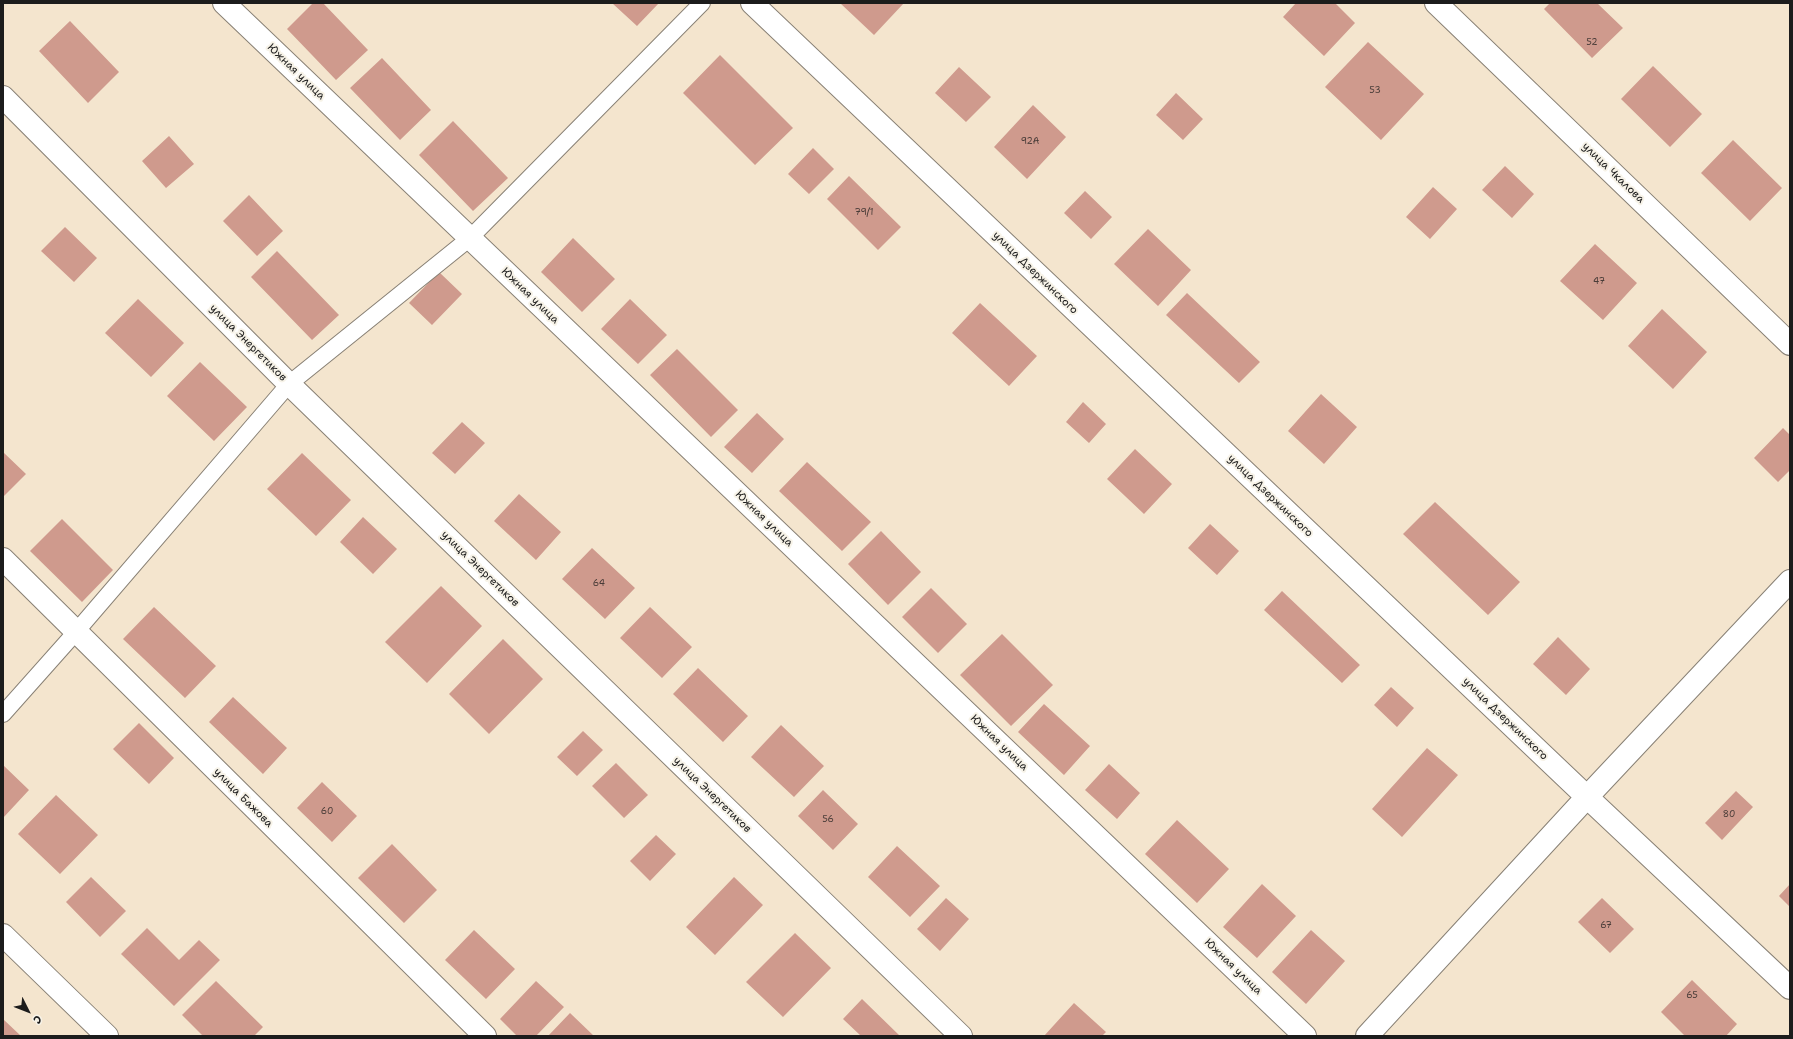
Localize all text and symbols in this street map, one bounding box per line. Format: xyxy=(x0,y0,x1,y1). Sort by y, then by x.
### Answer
house number: 52 xyxy=(1586,38,1598,48)
street label: Южная улица xyxy=(264,41,328,103)
house number: 53 xyxy=(1369,86,1381,96)
house number: 92А xyxy=(1021,137,1039,147)
street label: улица Чкалова xyxy=(1579,140,1647,206)
house number: 79/1 xyxy=(854,208,874,218)
street label: улица Дзержинского xyxy=(990,229,1080,317)
street label: Южная улица xyxy=(498,265,562,327)
house number: 47 xyxy=(1593,277,1605,287)
street label: улица Энергетиков xyxy=(207,302,289,384)
street label: улица Дзержинского xyxy=(1225,452,1315,540)
street label: Южная улица xyxy=(732,488,796,550)
street label: улица Энергетиков xyxy=(438,528,522,610)
house number: 64 xyxy=(593,579,605,589)
street label: улица Дзержинского xyxy=(1460,675,1550,763)
street label: Южная улица xyxy=(967,712,1031,774)
street label: улица Энергетиков xyxy=(670,754,754,836)
street label: улица Бажова xyxy=(211,766,275,830)
house number: 60 xyxy=(321,807,333,817)
house number: 80 xyxy=(1723,810,1735,820)
house number: 56 xyxy=(822,815,834,825)
house number: 67 xyxy=(1600,921,1612,931)
street label: Южная улица xyxy=(1201,936,1265,998)
north arrow xyxy=(8,991,48,1031)
house number: 65 xyxy=(1686,991,1698,1001)
text: С xyxy=(29,1012,45,1027)

